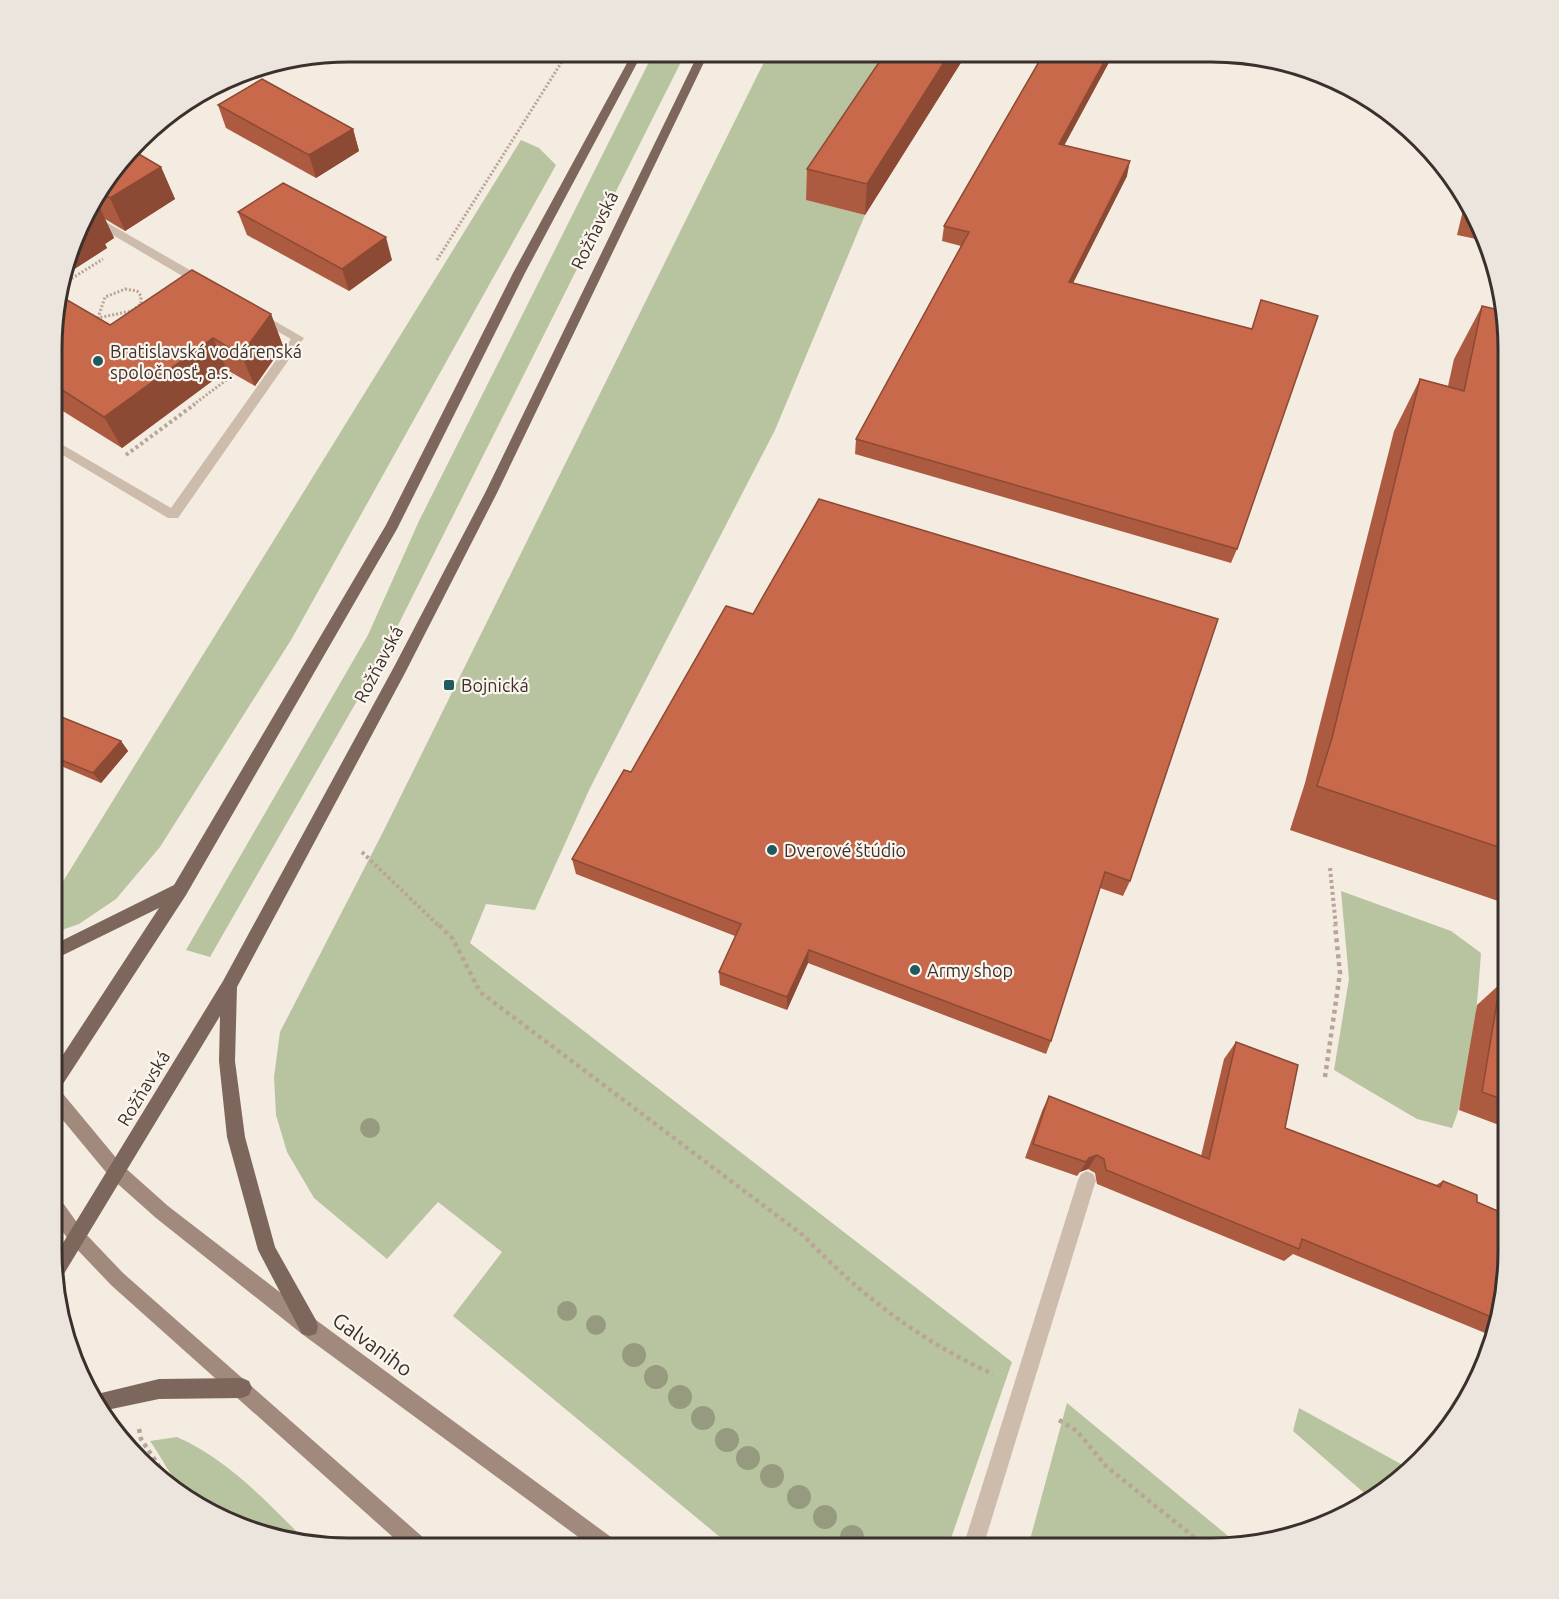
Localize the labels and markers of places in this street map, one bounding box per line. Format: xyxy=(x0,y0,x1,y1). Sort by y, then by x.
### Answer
place label: Bratislavská vodárenská spoločnosť, a.s. xyxy=(110,341,302,382)
marker: Bratislavská vodárenská spoločnosť, a.s. xyxy=(91,354,105,368)
place label: Bojnická xyxy=(461,675,529,695)
marker: Bojnická xyxy=(442,678,456,692)
place label: Dverové štúdio xyxy=(784,840,906,860)
marker: Dverové štúdio xyxy=(765,843,779,857)
place label: Army shop xyxy=(927,960,1013,980)
marker: Army shop xyxy=(908,963,922,977)

